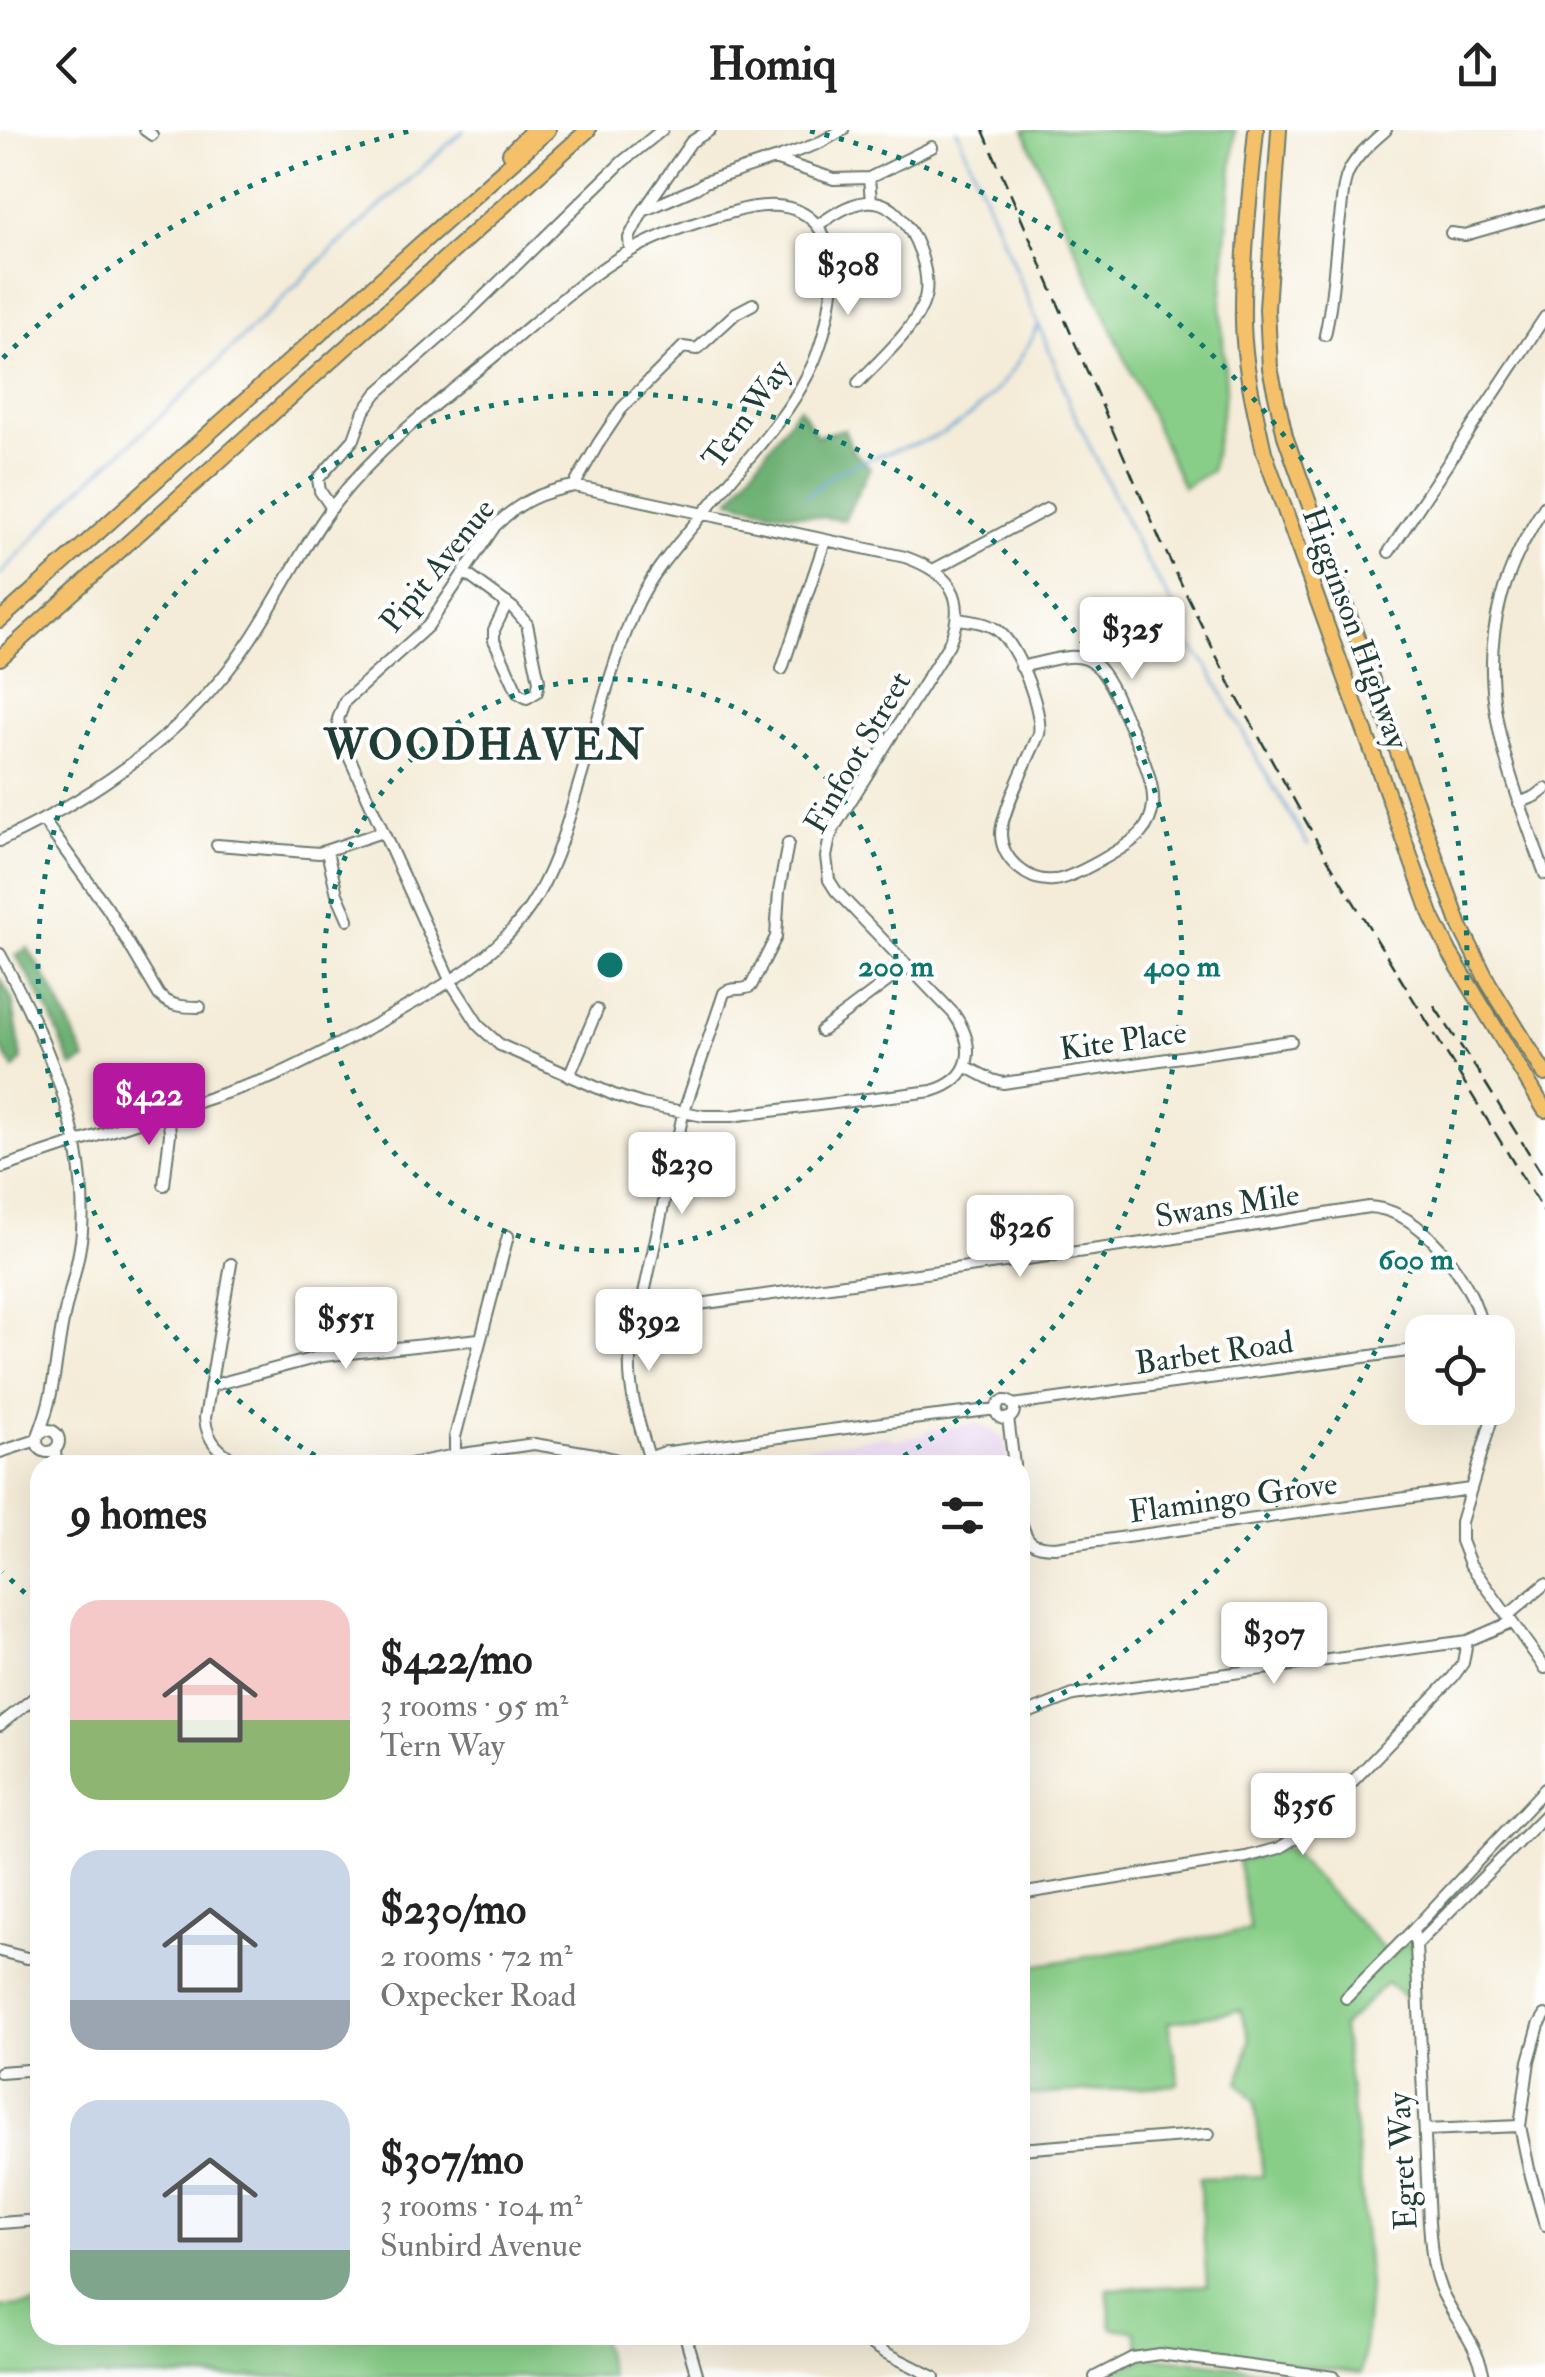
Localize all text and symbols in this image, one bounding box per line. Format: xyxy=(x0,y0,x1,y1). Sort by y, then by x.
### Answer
text: Homiq xyxy=(708,37,837,93)
icon: back xyxy=(40,38,95,93)
icon: share xyxy=(1450,38,1505,93)
pin: $308 xyxy=(789,233,907,318)
text: $308 xyxy=(817,245,879,285)
street label: Tern Way xyxy=(694,352,800,477)
street label: Pipit Avenue xyxy=(372,490,504,641)
street label: Higginson Highway xyxy=(1293,502,1418,756)
pin: $325 xyxy=(1073,597,1191,682)
text: $325 xyxy=(1102,609,1162,649)
street label: Finfoot Street xyxy=(796,665,920,840)
district label: WOODHAVEN xyxy=(323,720,646,772)
centre of rings xyxy=(592,947,628,983)
text: 200 m xyxy=(858,948,934,985)
text: 400 m xyxy=(1143,948,1221,985)
street label: Kite Place xyxy=(1057,1012,1189,1070)
pin: $422 xyxy=(90,1063,208,1148)
text: $422 xyxy=(115,1075,183,1115)
pin: $230 xyxy=(623,1132,741,1217)
text: $230 xyxy=(650,1144,714,1184)
street label: Swans Mile xyxy=(1152,1175,1302,1237)
pin: $326 xyxy=(961,1195,1079,1280)
text: $326 xyxy=(989,1207,1051,1247)
text: 600 m xyxy=(1378,1241,1454,1278)
pin: $551 xyxy=(287,1287,405,1372)
pin: $392 xyxy=(590,1289,708,1374)
text: $551 xyxy=(317,1299,375,1339)
text: $392 xyxy=(617,1301,681,1341)
map controls xyxy=(1405,1315,1515,1425)
button: locate xyxy=(1405,1315,1515,1425)
street label: Barbet Road xyxy=(1133,1322,1296,1384)
street label: Flamingo Grove xyxy=(1126,1464,1340,1532)
icon: filters xyxy=(935,1488,990,1543)
text: 9 homes xyxy=(70,1489,207,1541)
pin: $307 xyxy=(1215,1602,1333,1687)
text: $307 xyxy=(1243,1614,1305,1654)
text: $422/mo xyxy=(380,1634,533,1686)
icon: home xyxy=(150,1640,270,1760)
text: 3 rooms · 95 m² xyxy=(380,1686,568,1726)
text: Tern Way xyxy=(380,1726,505,1766)
pin: $356 xyxy=(1244,1773,1362,1858)
text: $356 xyxy=(1273,1785,1333,1825)
text: $230/mo xyxy=(380,1884,526,1936)
icon: home xyxy=(150,1890,270,2010)
text: 2 rooms · 72 m² xyxy=(380,1936,573,1976)
text: Oxpecker Road xyxy=(380,1976,576,2016)
street label: Egret Way xyxy=(1379,2090,1427,2231)
text: $307/mo xyxy=(380,2134,524,2186)
icon: home xyxy=(150,2140,270,2260)
text: 3 rooms · 104 m² xyxy=(380,2186,583,2226)
text: Sunbird Avenue xyxy=(380,2226,582,2266)

